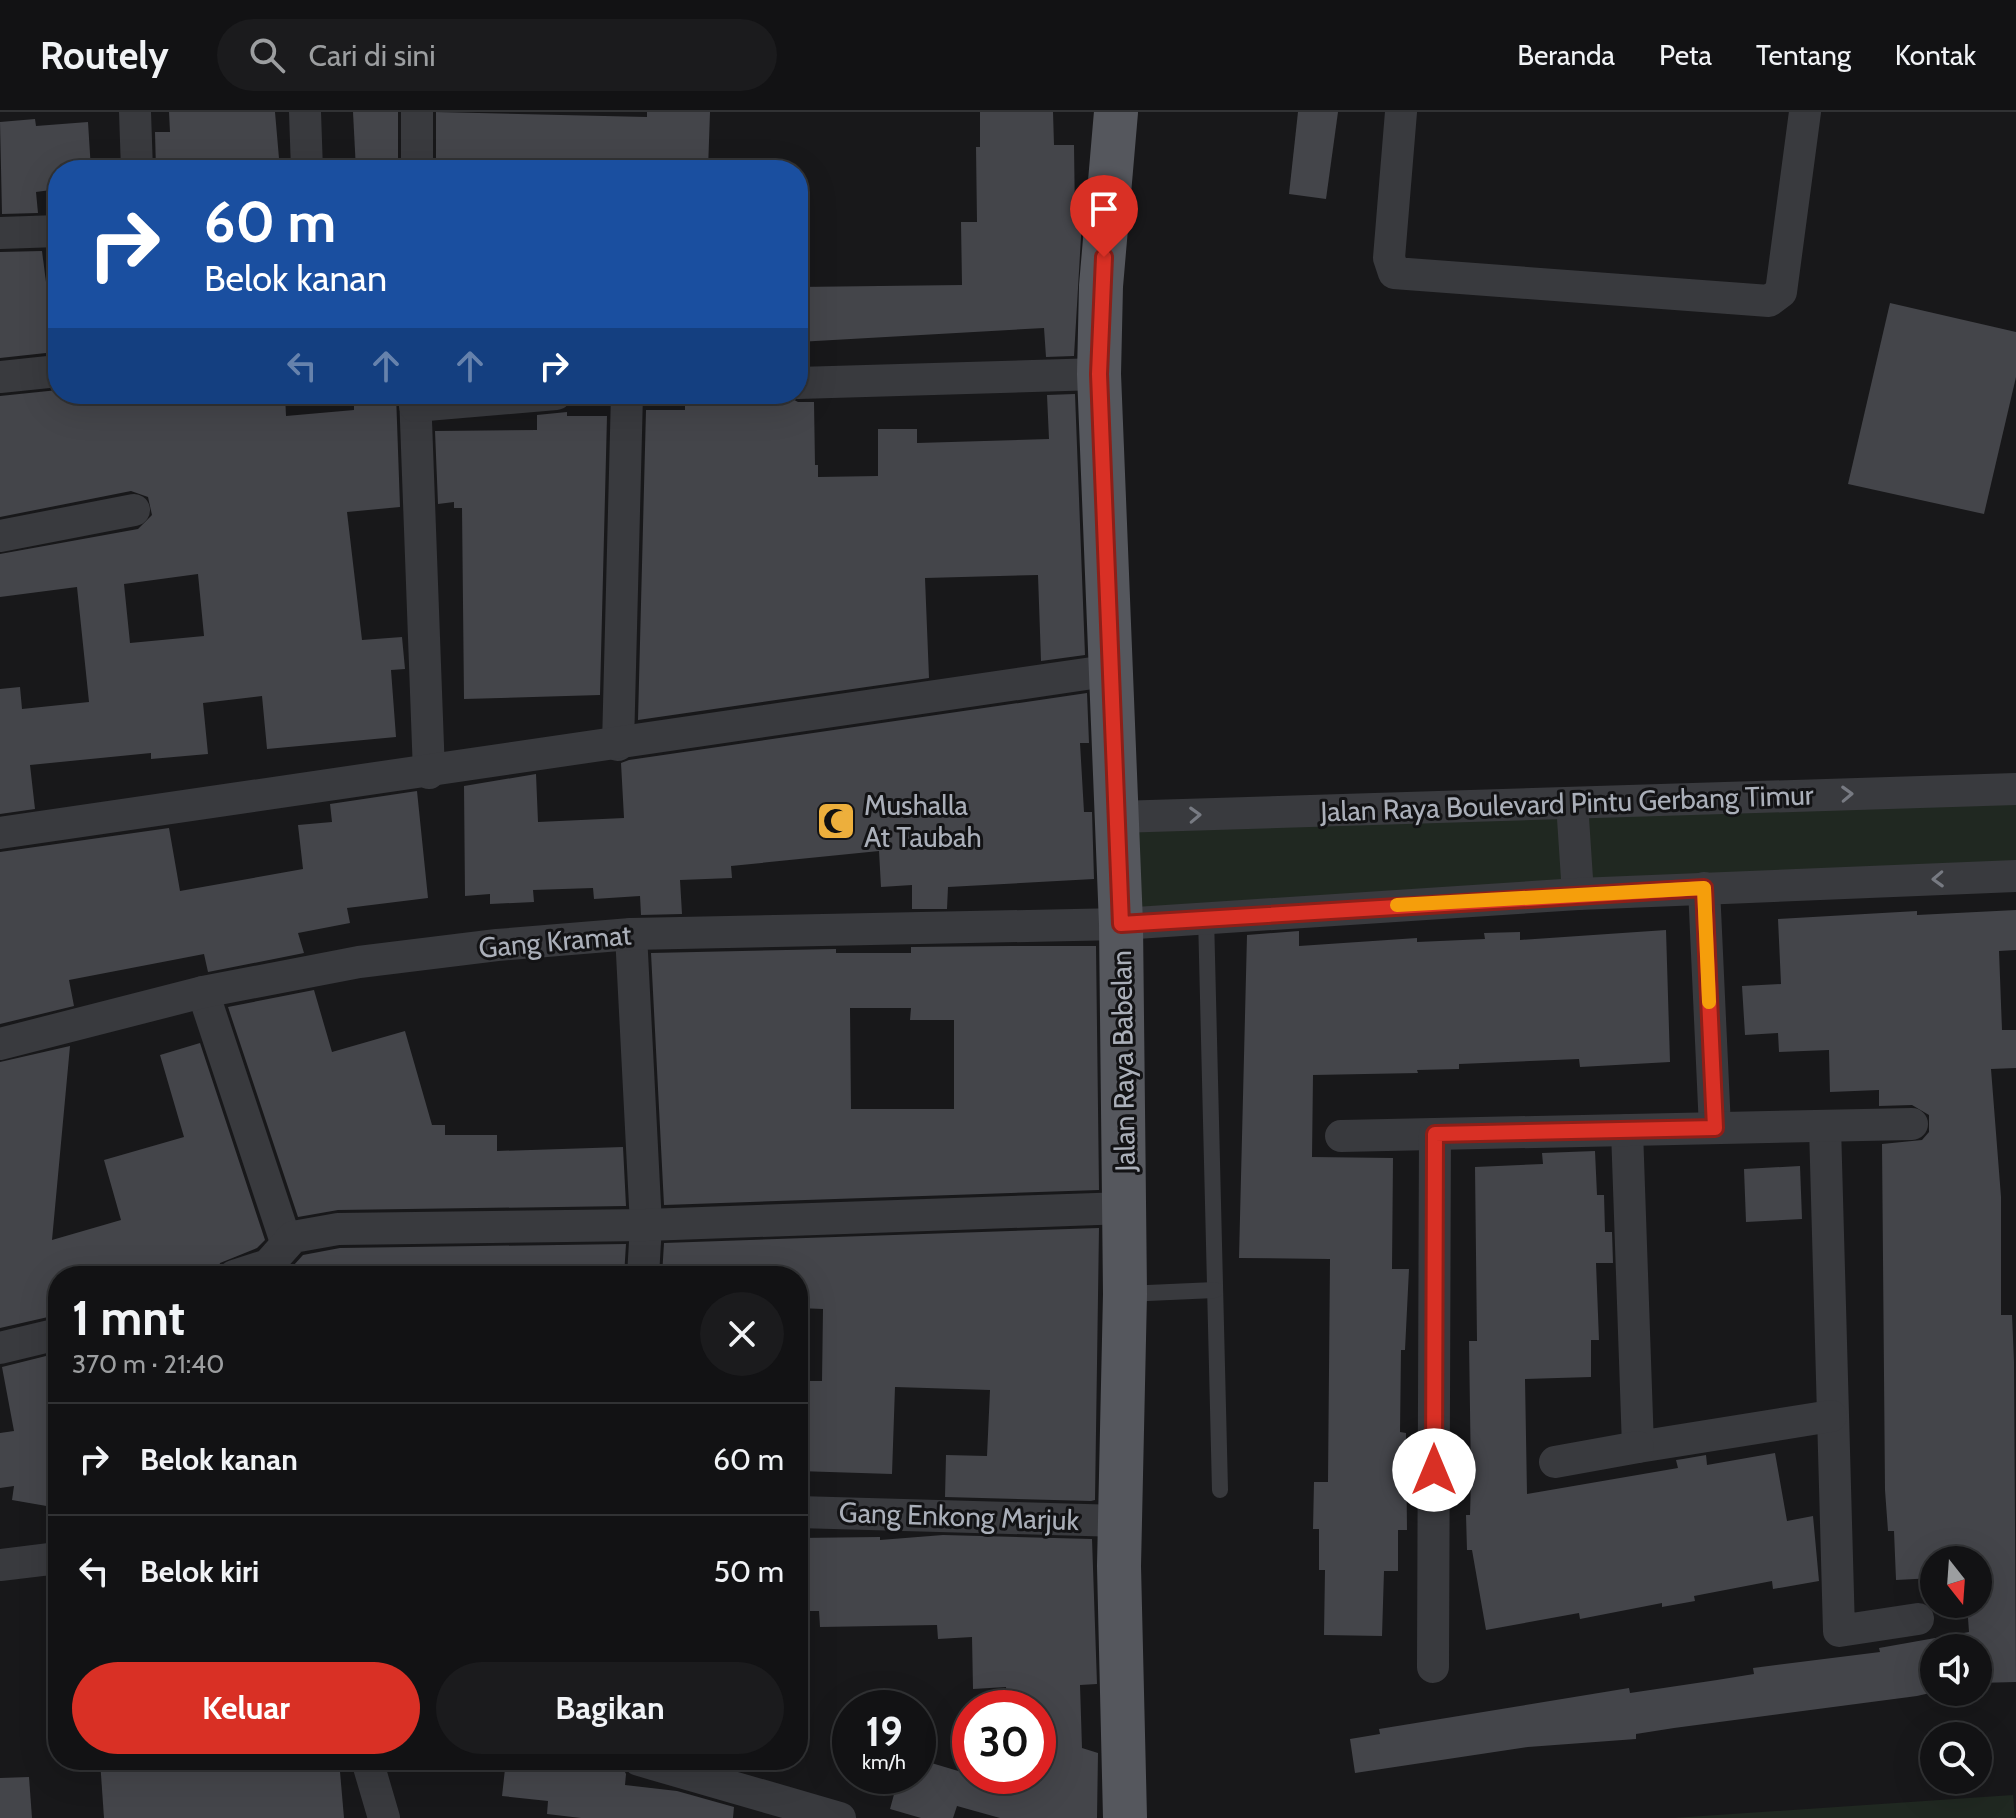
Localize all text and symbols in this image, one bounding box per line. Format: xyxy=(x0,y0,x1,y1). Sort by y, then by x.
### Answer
search box xyxy=(217,19,777,91)
text: Routely xyxy=(40,32,169,79)
icon: search xyxy=(245,33,289,77)
text: Cari di sini xyxy=(309,37,436,74)
text: Beranda xyxy=(1517,38,1615,72)
text: Peta xyxy=(1659,38,1712,72)
text: Tentang xyxy=(1756,38,1851,72)
text: Kontak xyxy=(1895,38,1976,72)
pin xyxy=(1070,175,1138,257)
icon: arrive xyxy=(1082,187,1126,231)
text: 60 m xyxy=(204,188,336,256)
icon: right xyxy=(72,192,176,296)
text: Belok kanan xyxy=(204,256,387,300)
icon: left xyxy=(280,344,324,388)
icon: ahead xyxy=(364,344,408,388)
icon: ahead xyxy=(448,344,492,388)
icon: right xyxy=(532,344,576,388)
street label: Jalan Raya Boulevard Pintu Gerbang Timur xyxy=(1319,777,1814,829)
one-way arrow xyxy=(1841,786,1854,803)
place label: Mushalla At Taubah xyxy=(864,788,982,854)
mosque icon: Mushalla At Taubah xyxy=(815,800,857,842)
one-way arrow xyxy=(1189,806,1202,823)
one-way arrow xyxy=(1931,870,1944,887)
street label: Gang Kramat xyxy=(477,917,633,965)
street label: Jalan Raya Babelan xyxy=(1104,950,1142,1173)
text: 1 mnt xyxy=(72,1289,185,1347)
button: close xyxy=(700,1292,784,1376)
text: 370 m · 21:40 xyxy=(72,1348,224,1380)
position arrow xyxy=(1392,1428,1476,1512)
icon: right xyxy=(72,1437,116,1481)
text: Belok kanan xyxy=(140,1441,298,1478)
text: 60 m xyxy=(713,1441,784,1478)
street label: Gang Enkong Marjuk xyxy=(838,1495,1080,1537)
north arrow xyxy=(1920,1546,1992,1618)
map controls xyxy=(1920,1546,1992,1794)
icon: left xyxy=(72,1549,116,1593)
text: Belok kiri xyxy=(140,1553,259,1590)
text: 50 m xyxy=(714,1553,784,1590)
button: sound xyxy=(1920,1634,1992,1706)
button: Keluar xyxy=(72,1662,420,1754)
button: Bagikan xyxy=(436,1662,784,1754)
speed limit sign: 30 xyxy=(952,1690,1056,1794)
text: 19 xyxy=(865,1707,903,1756)
button: search xyxy=(1920,1722,1992,1794)
text: km/h xyxy=(862,1750,906,1774)

